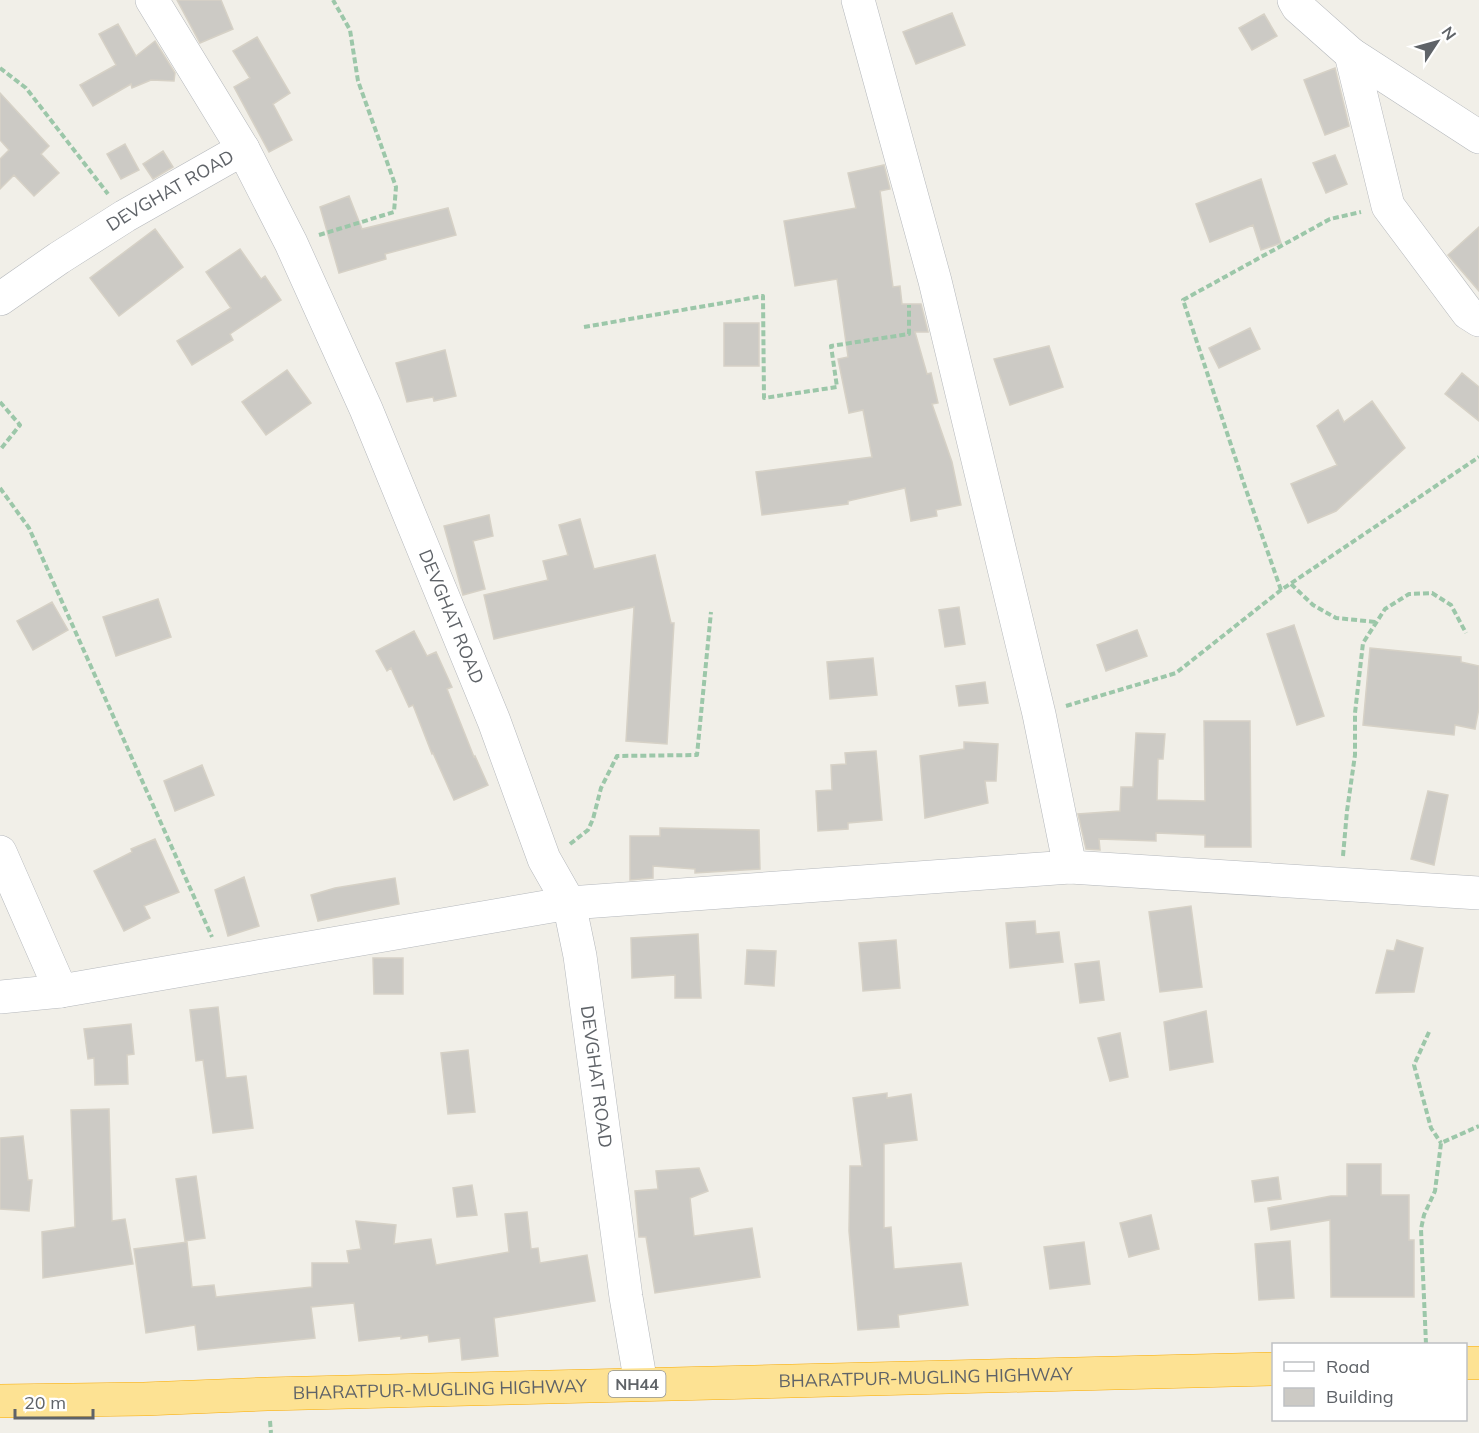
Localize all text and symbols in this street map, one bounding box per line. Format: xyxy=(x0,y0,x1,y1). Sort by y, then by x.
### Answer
north arrow xyxy=(1407,12,1467,72)
text: N xyxy=(1437,22,1461,44)
street label: DEVGHAT ROAD xyxy=(102,145,238,236)
street label: DEVGHAT ROAD xyxy=(414,546,490,687)
street label: DEVGHAT ROAD xyxy=(576,1004,618,1149)
legend xyxy=(1272,1343,1467,1421)
text: Road xyxy=(1326,1355,1370,1378)
street label: BHARATPUR-MUGLING HIGHWAY xyxy=(778,1362,1074,1392)
road number: NH44 xyxy=(608,1371,666,1397)
street label: BHARATPUR-MUGLING HIGHWAY xyxy=(293,1374,588,1404)
scale bar xyxy=(15,1382,93,1420)
text: Building xyxy=(1326,1385,1394,1408)
text: 20 m xyxy=(24,1391,66,1414)

